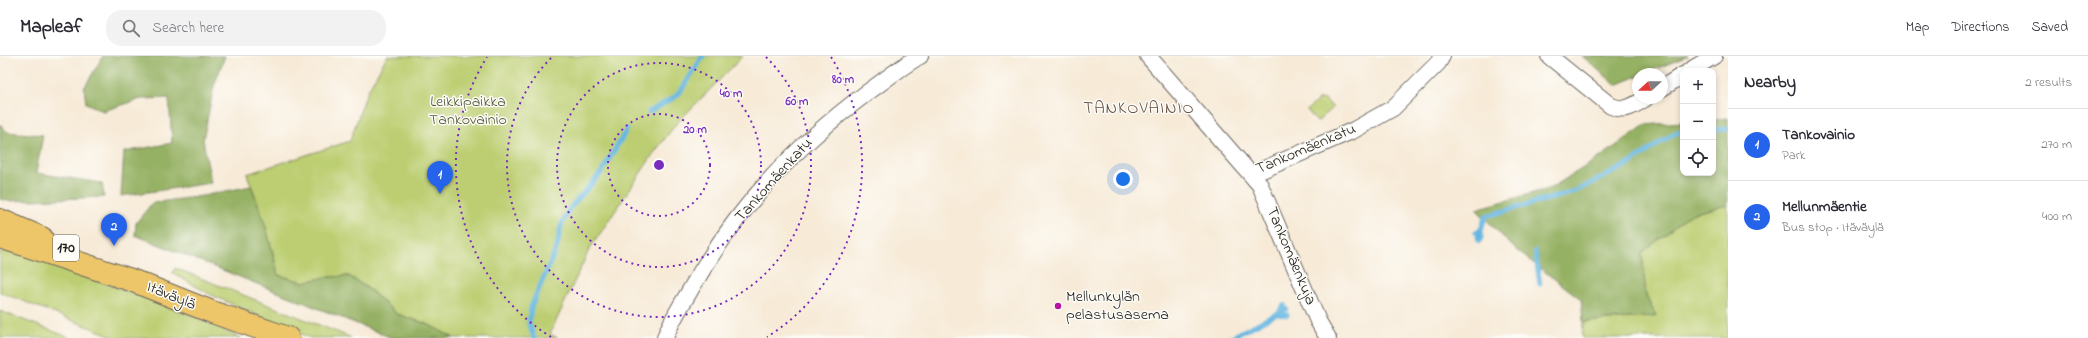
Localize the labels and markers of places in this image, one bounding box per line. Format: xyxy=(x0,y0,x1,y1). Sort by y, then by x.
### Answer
centre of rings xyxy=(652,158,666,172)
pin: 1 xyxy=(427,161,453,194)
pin: 2 xyxy=(101,213,127,246)
place label: Mellunkylän pelastusasema xyxy=(1066,285,1169,327)
marker: Mellunkylän pelastusasema xyxy=(1053,301,1063,311)

